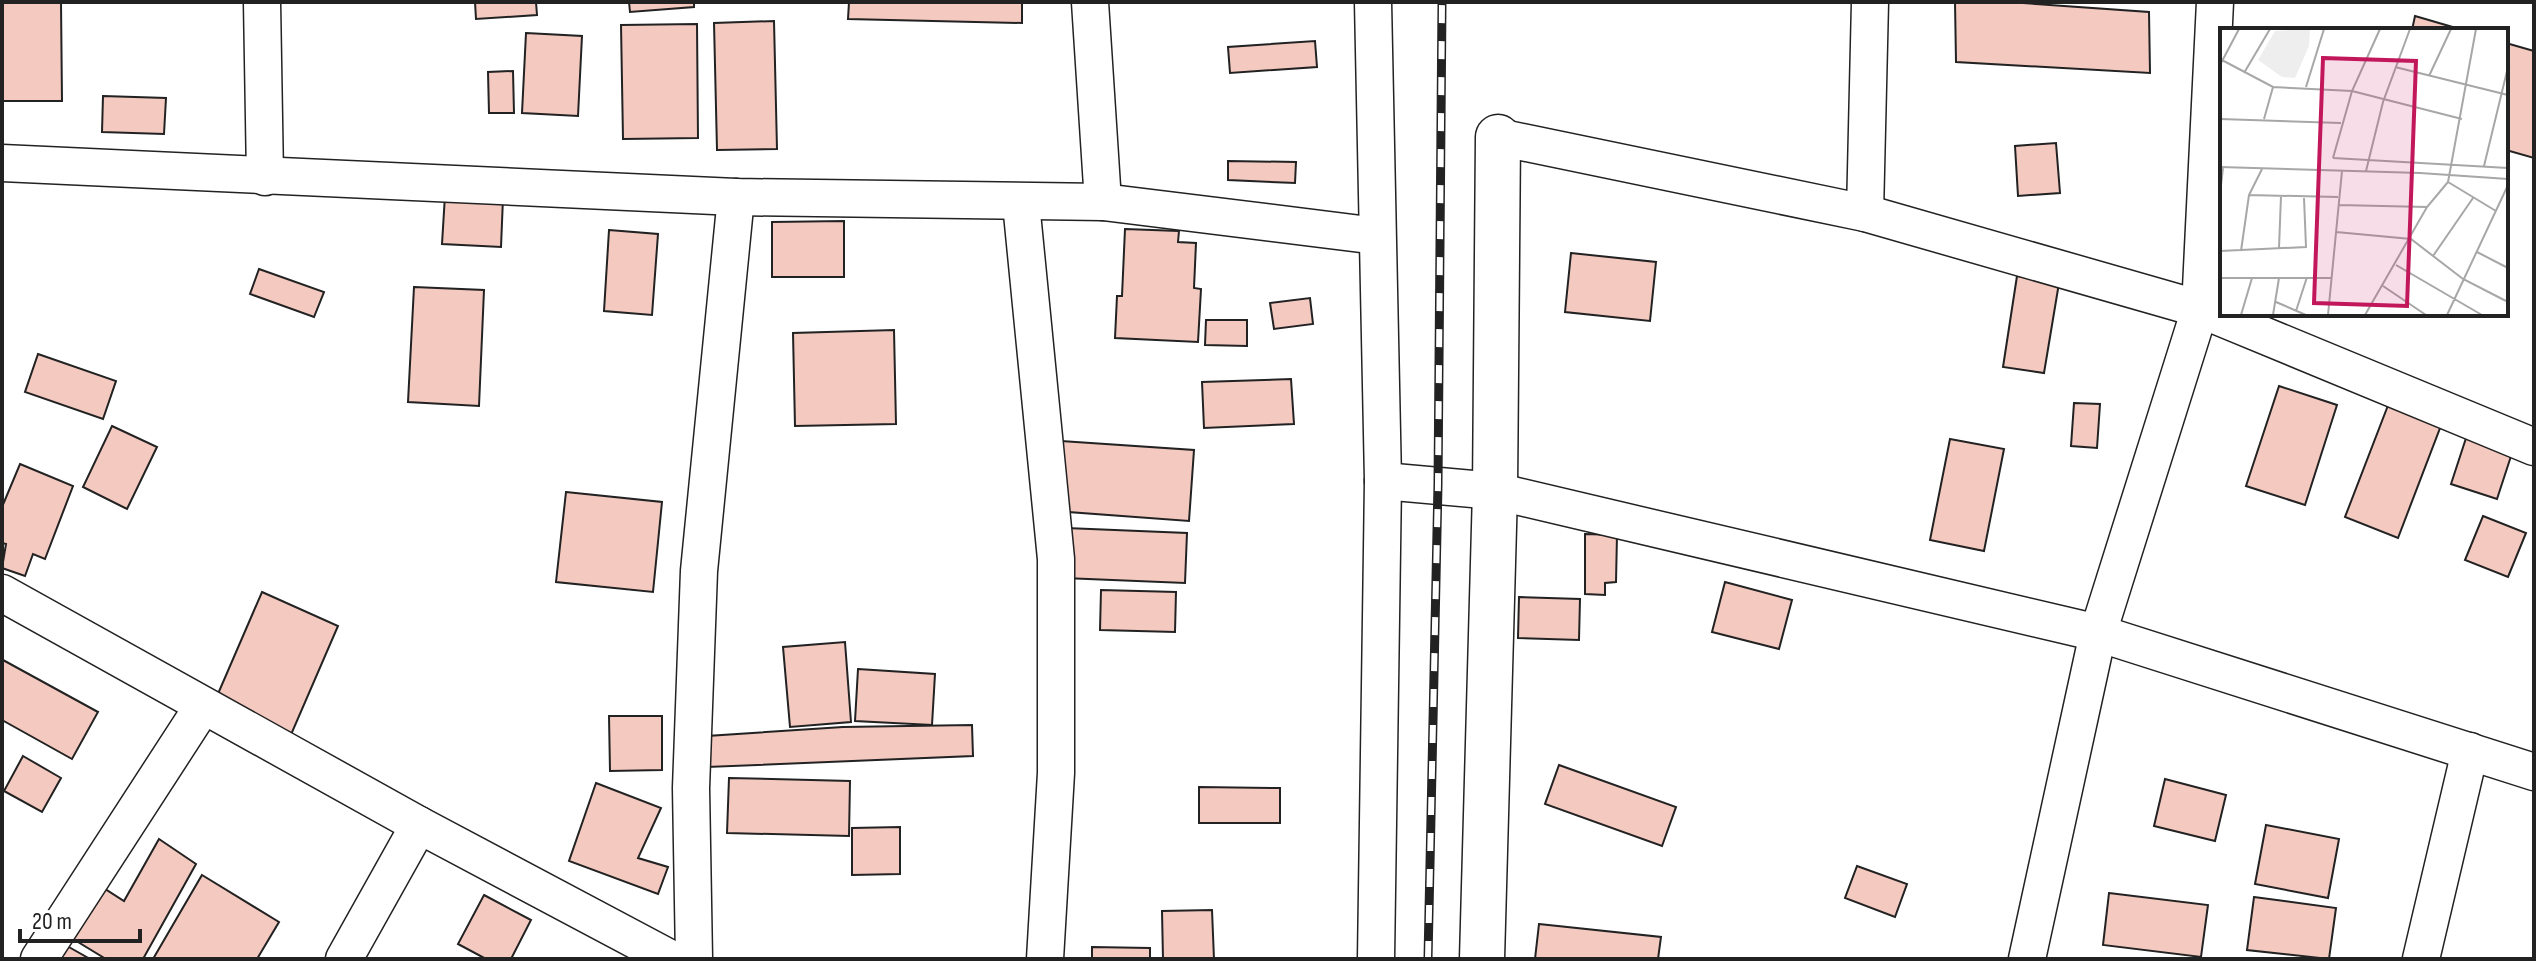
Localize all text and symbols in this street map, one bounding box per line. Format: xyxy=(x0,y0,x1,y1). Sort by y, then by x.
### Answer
inset map xyxy=(2220,28,2508,316)
scale bar xyxy=(20,893,140,943)
text: 20 m xyxy=(32,907,72,936)

